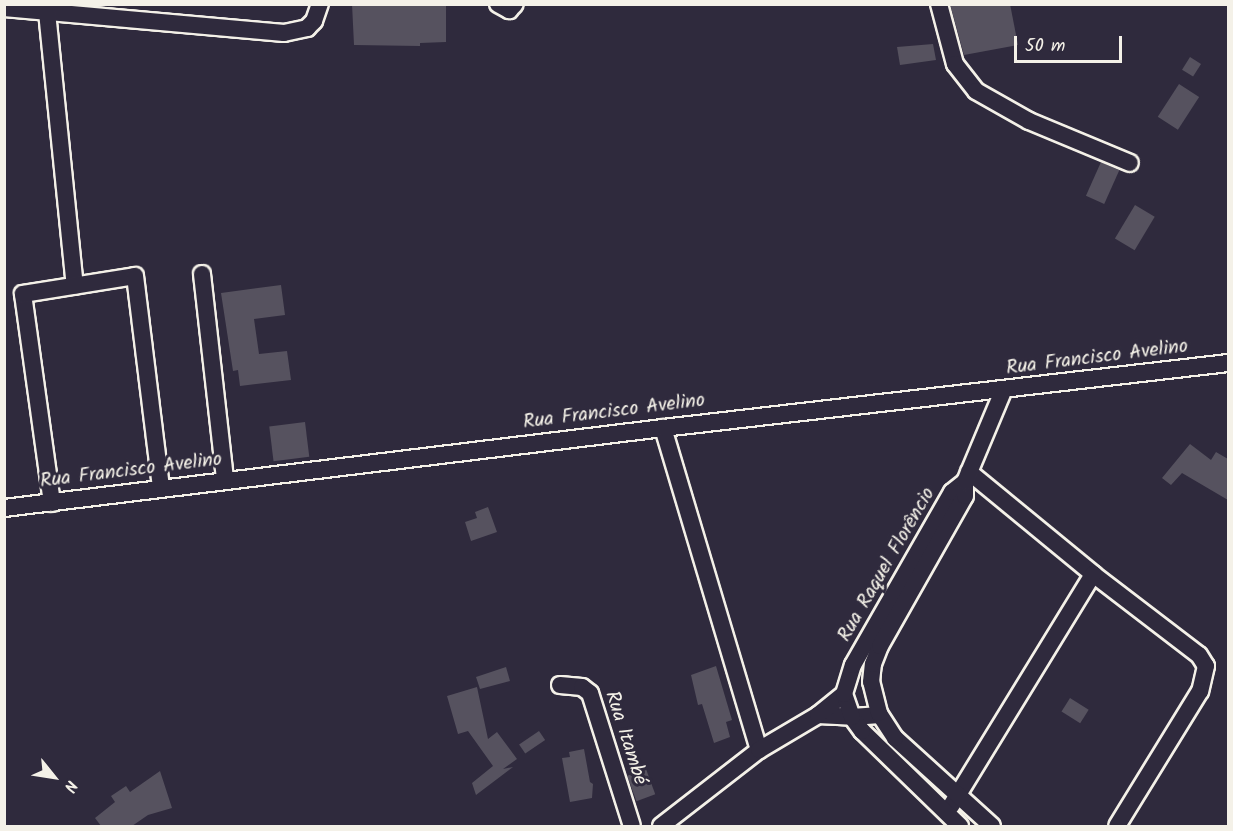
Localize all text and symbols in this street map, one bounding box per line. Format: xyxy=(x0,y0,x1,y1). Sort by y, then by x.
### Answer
scale bar xyxy=(1017,24,1125,62)
text: 50 m xyxy=(1025,32,1065,61)
street label: Rua Francisco Avelino xyxy=(1005,335,1189,381)
street label: Rua Francisco Avelino xyxy=(522,389,706,435)
street label: Rua Francisco Avelino xyxy=(39,448,223,494)
street label: Rua Raquel Florêncio xyxy=(833,484,941,646)
street label: Rua Itambé xyxy=(599,688,651,788)
north arrow xyxy=(24,747,84,807)
text: N xyxy=(57,776,83,797)

